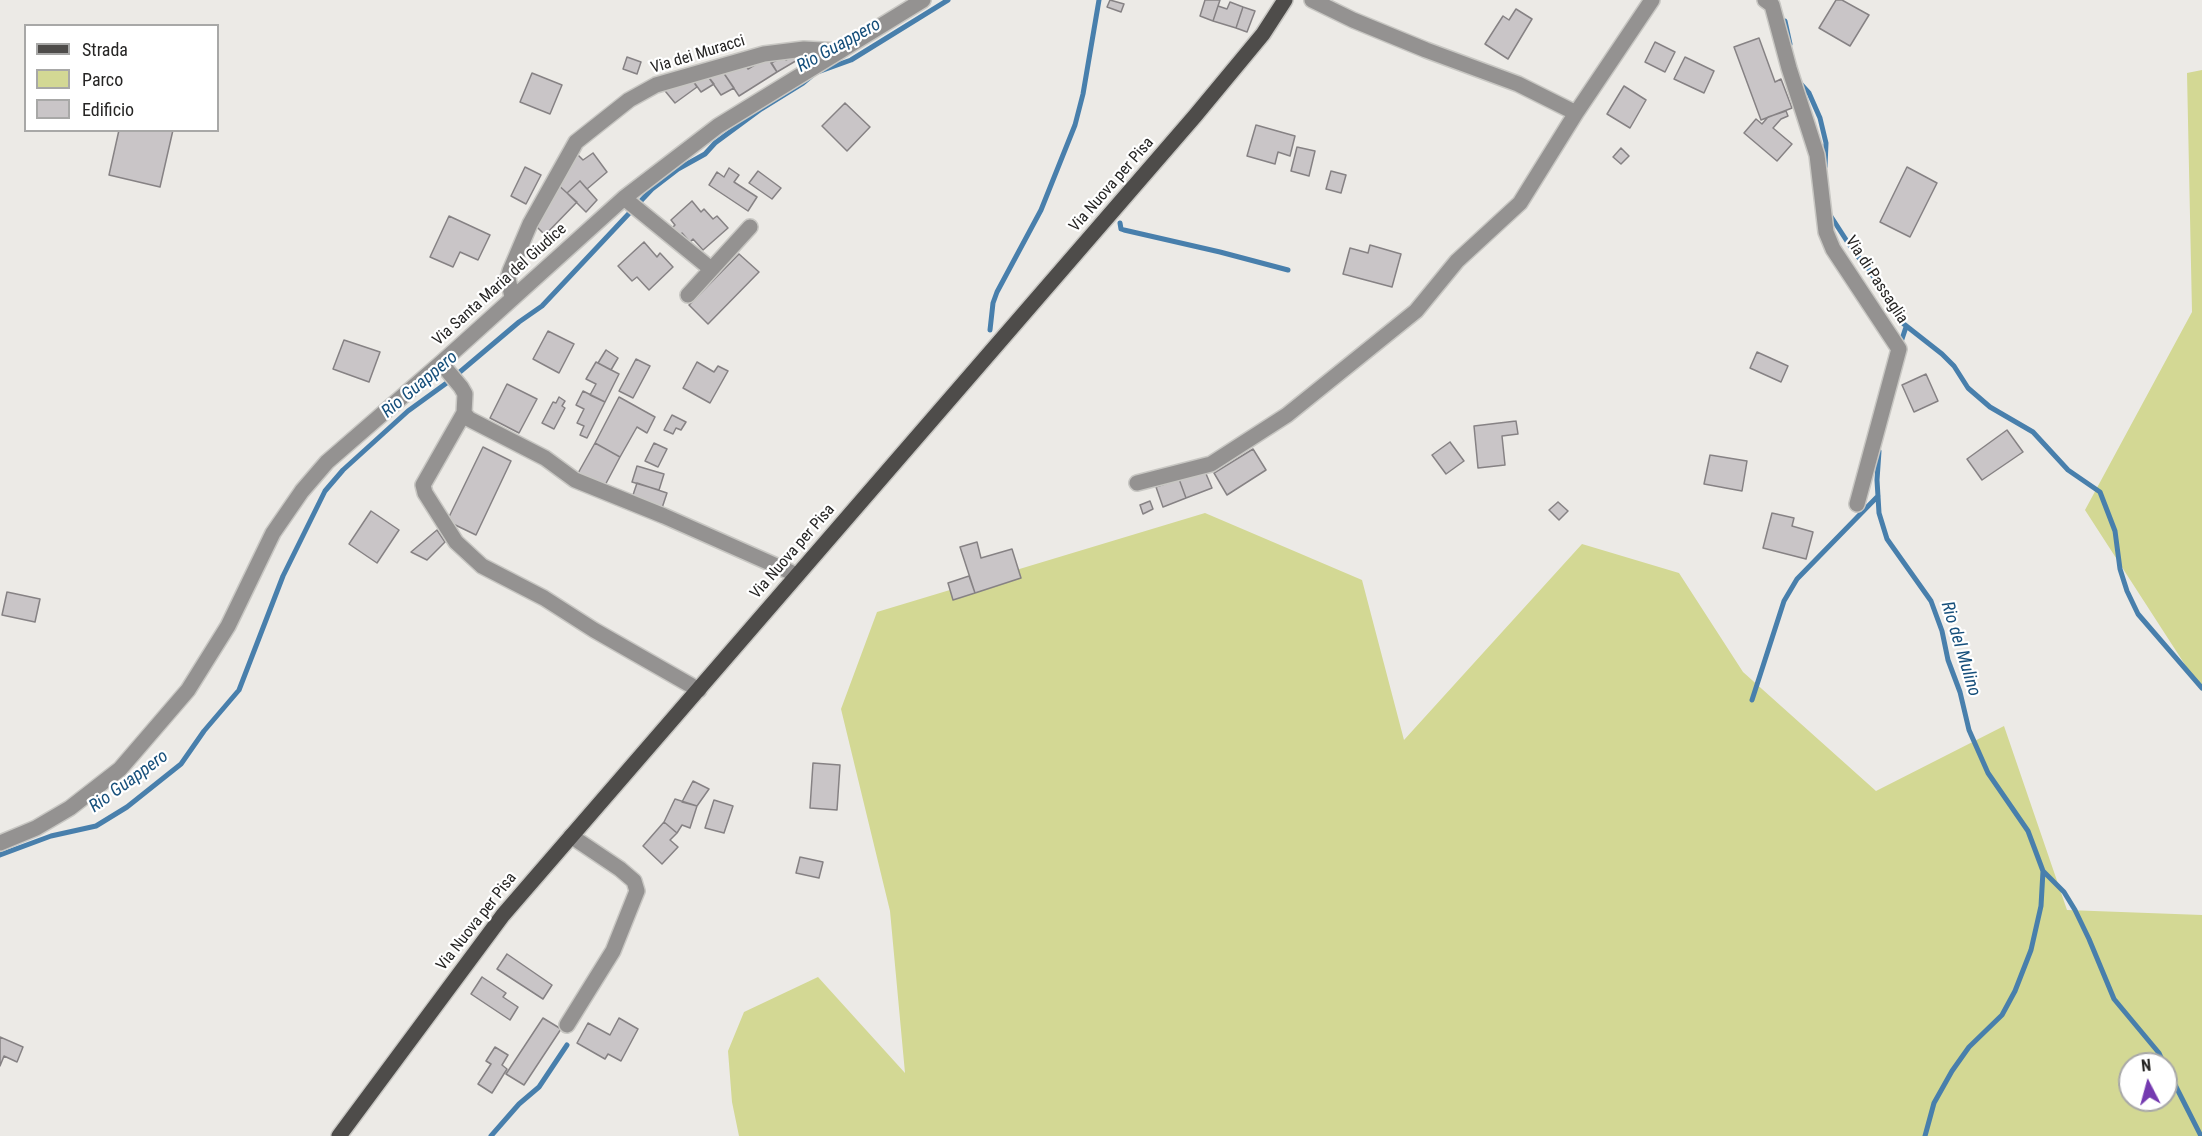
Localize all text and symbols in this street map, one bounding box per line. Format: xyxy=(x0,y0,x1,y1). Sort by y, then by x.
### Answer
water label: Rio Guappero xyxy=(793,14,885,78)
legend xyxy=(24,24,219,132)
street label: Via dei Muracci xyxy=(649,32,747,78)
text: Strada xyxy=(82,39,128,60)
text: Parco xyxy=(82,69,123,90)
text: Edificio xyxy=(82,99,134,120)
street label: Via Nuova per Pisa xyxy=(1066,134,1158,236)
street label: Via Santa Maria del Giudice xyxy=(429,220,571,350)
street label: Via di Passaglia xyxy=(1840,232,1912,328)
water label: Rio Guappero xyxy=(378,347,462,423)
street label: Via Nuova per Pisa xyxy=(747,501,839,603)
water label: Rio del Mulino xyxy=(1935,599,1985,699)
water label: Rio Guappero xyxy=(85,746,173,818)
street label: Via Nuova per Pisa xyxy=(433,869,521,975)
north arrow xyxy=(2118,1052,2178,1112)
text: N xyxy=(2140,1056,2152,1076)

